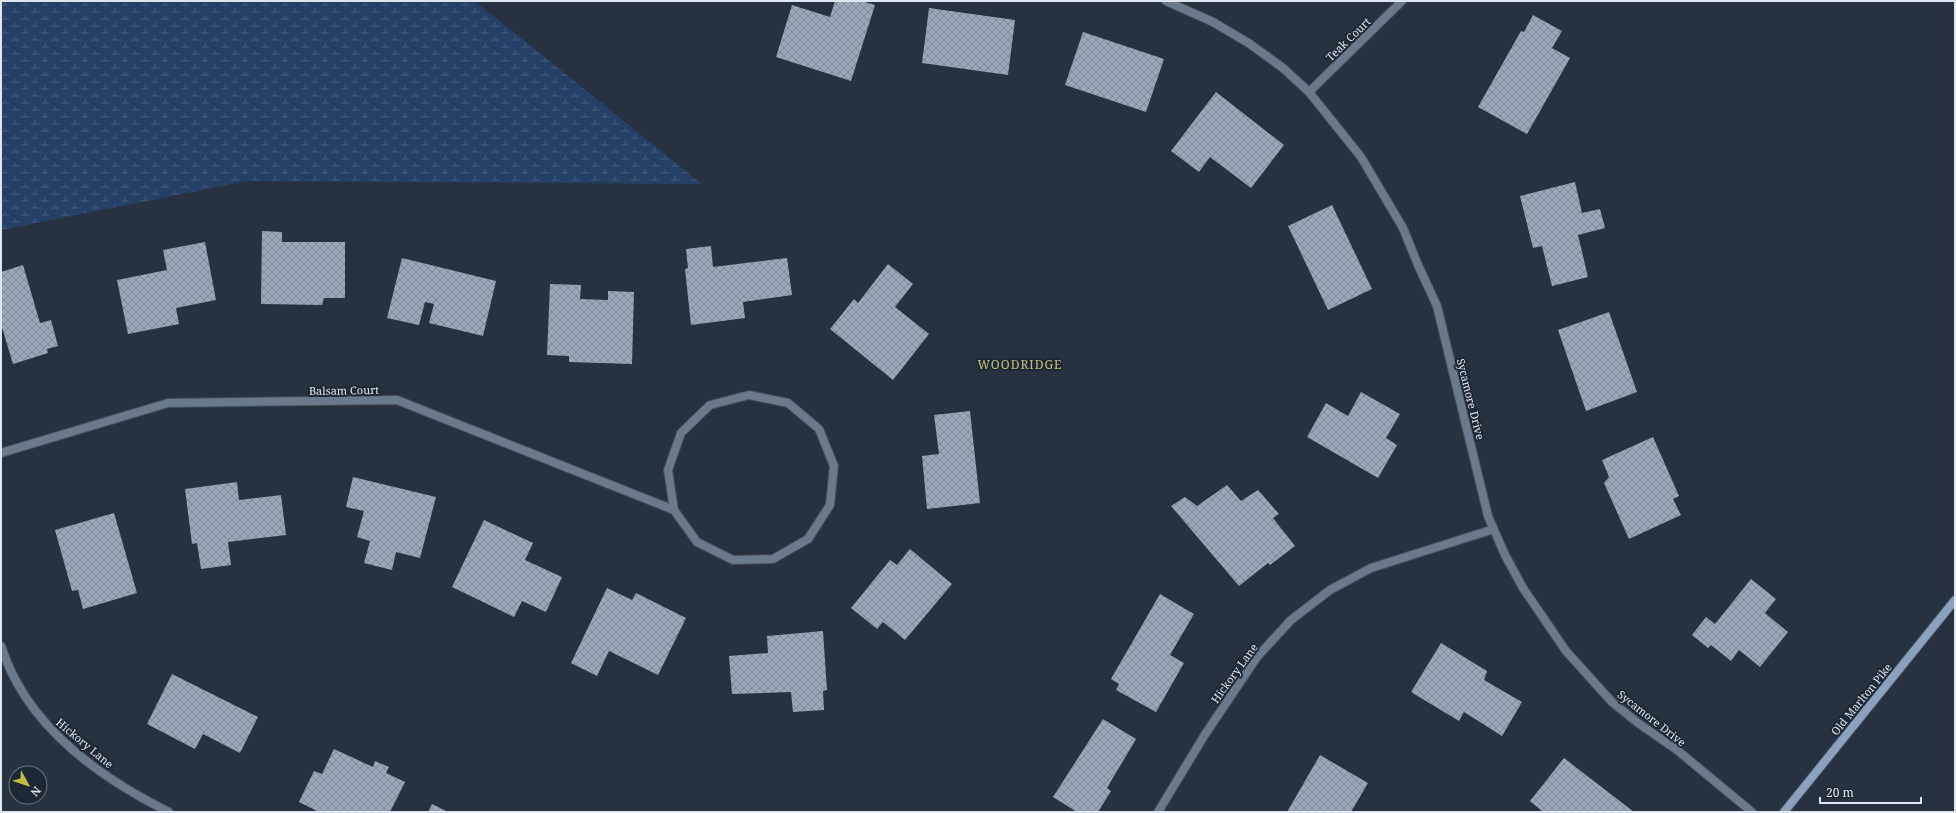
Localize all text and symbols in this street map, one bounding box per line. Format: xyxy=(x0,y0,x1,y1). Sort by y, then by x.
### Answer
street label: Teak Court xyxy=(1322,14,1374,64)
district label: WOODRIDGE xyxy=(978,356,1062,373)
street label: Sycamore Drive xyxy=(1454,357,1488,441)
street label: Balsam Court xyxy=(309,382,379,398)
street label: Hickory Lane xyxy=(1207,640,1261,706)
street label: Old Marlton Pike xyxy=(1827,660,1895,738)
street label: Sycamore Drive xyxy=(1615,686,1689,750)
street label: Hickory Lane xyxy=(53,715,117,771)
north arrow xyxy=(8,765,48,805)
scale bar xyxy=(1820,779,1921,805)
text: N xyxy=(27,784,45,800)
text: 20 m xyxy=(1826,784,1854,801)

